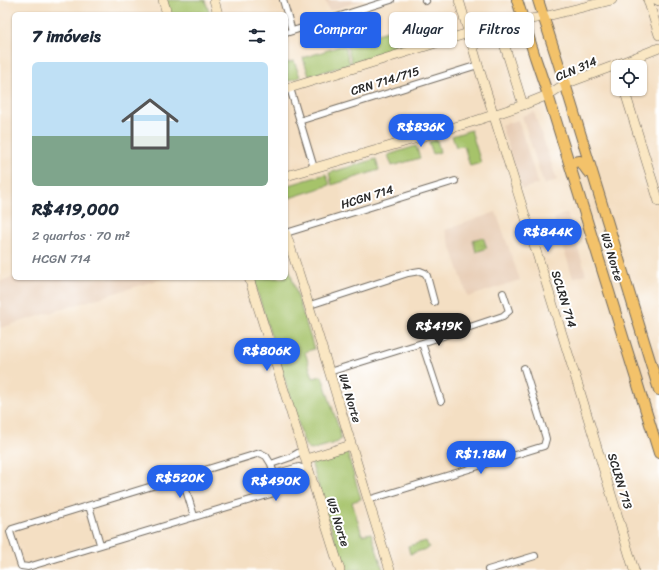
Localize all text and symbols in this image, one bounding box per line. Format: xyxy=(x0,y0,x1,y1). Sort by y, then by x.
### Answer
chip: Comprar xyxy=(300,12,381,48)
chip: Alugar xyxy=(389,12,457,48)
chip: Filtros xyxy=(465,12,534,48)
text: 7 imóveis xyxy=(32,21,101,51)
icon: filters xyxy=(246,25,268,47)
street label: CLN 314 xyxy=(552,50,601,88)
street label: CRN 714/715 xyxy=(348,60,422,102)
map controls xyxy=(611,60,647,96)
button: locate xyxy=(611,60,647,96)
icon: home xyxy=(114,88,186,160)
pin: R$836K xyxy=(388,114,454,148)
text: R$836K xyxy=(398,115,444,138)
street label: HCGN 714 xyxy=(338,178,397,215)
text: R$419,000 xyxy=(32,194,119,224)
pin: R$844K xyxy=(515,219,581,253)
text: R$844K xyxy=(524,220,572,243)
text: 2 quartos · 70 m² xyxy=(32,224,130,247)
street label: W3 Norte xyxy=(594,230,630,284)
text: HCGN 714 xyxy=(32,247,91,270)
street label: SCLRN 714 xyxy=(545,268,583,331)
pin: R$419K xyxy=(406,313,472,347)
text: R$419K xyxy=(416,314,462,337)
pin: R$806K xyxy=(234,338,300,372)
text: R$806K xyxy=(243,339,291,362)
street label: W4 Norte xyxy=(332,371,368,425)
pin: R$1.18M xyxy=(444,441,518,475)
text: R$1.18M xyxy=(456,442,506,465)
street label: SCLRN 713 xyxy=(601,450,639,512)
pin: R$520K xyxy=(147,465,213,499)
text: R$520K xyxy=(156,466,204,489)
pin: R$490K xyxy=(243,468,309,502)
text: R$490K xyxy=(252,469,300,492)
street label: W5 Norte xyxy=(320,495,356,549)

